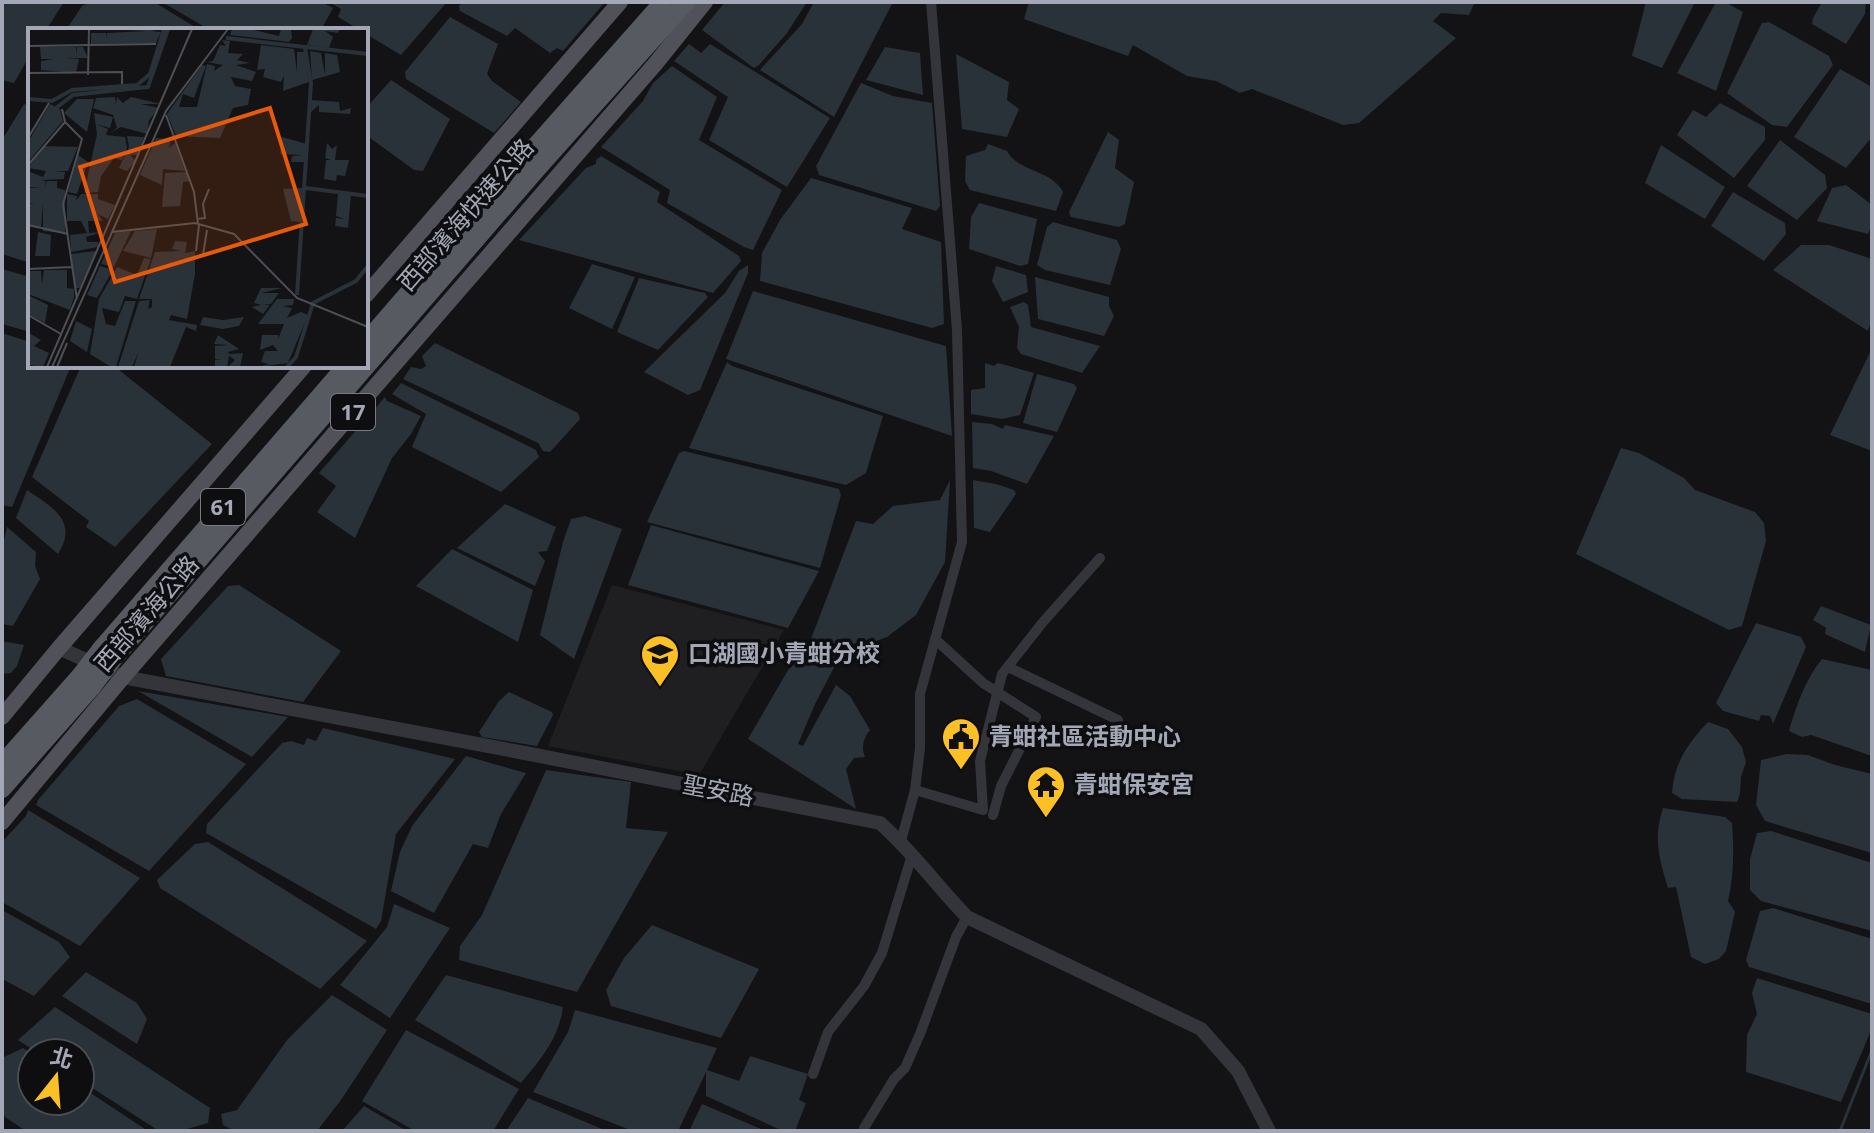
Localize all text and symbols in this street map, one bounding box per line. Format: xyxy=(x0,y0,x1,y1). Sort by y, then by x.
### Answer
inset map xyxy=(28,28,368,368)
street label: 西部濱海快速公路 xyxy=(389,131,540,297)
road number: 17 xyxy=(331,394,375,430)
road number: 61 xyxy=(201,489,245,525)
street label: 西部濱海公路 xyxy=(86,548,206,678)
school or university icon: 口湖國小青蚶分校 xyxy=(639,633,681,688)
place label: 口湖國小青蚶分校 xyxy=(688,636,880,669)
public building icon: 青蚶社區活動中心 xyxy=(940,716,982,771)
place label: 青蚶社區活動中心 xyxy=(989,719,1181,752)
temple icon: 青蚶保安宮 xyxy=(1025,764,1067,819)
street label: 聖安路 xyxy=(680,766,757,813)
place label: 青蚶保安宮 xyxy=(1074,767,1194,800)
north arrow xyxy=(16,1037,96,1117)
text: 北 xyxy=(47,1039,77,1074)

